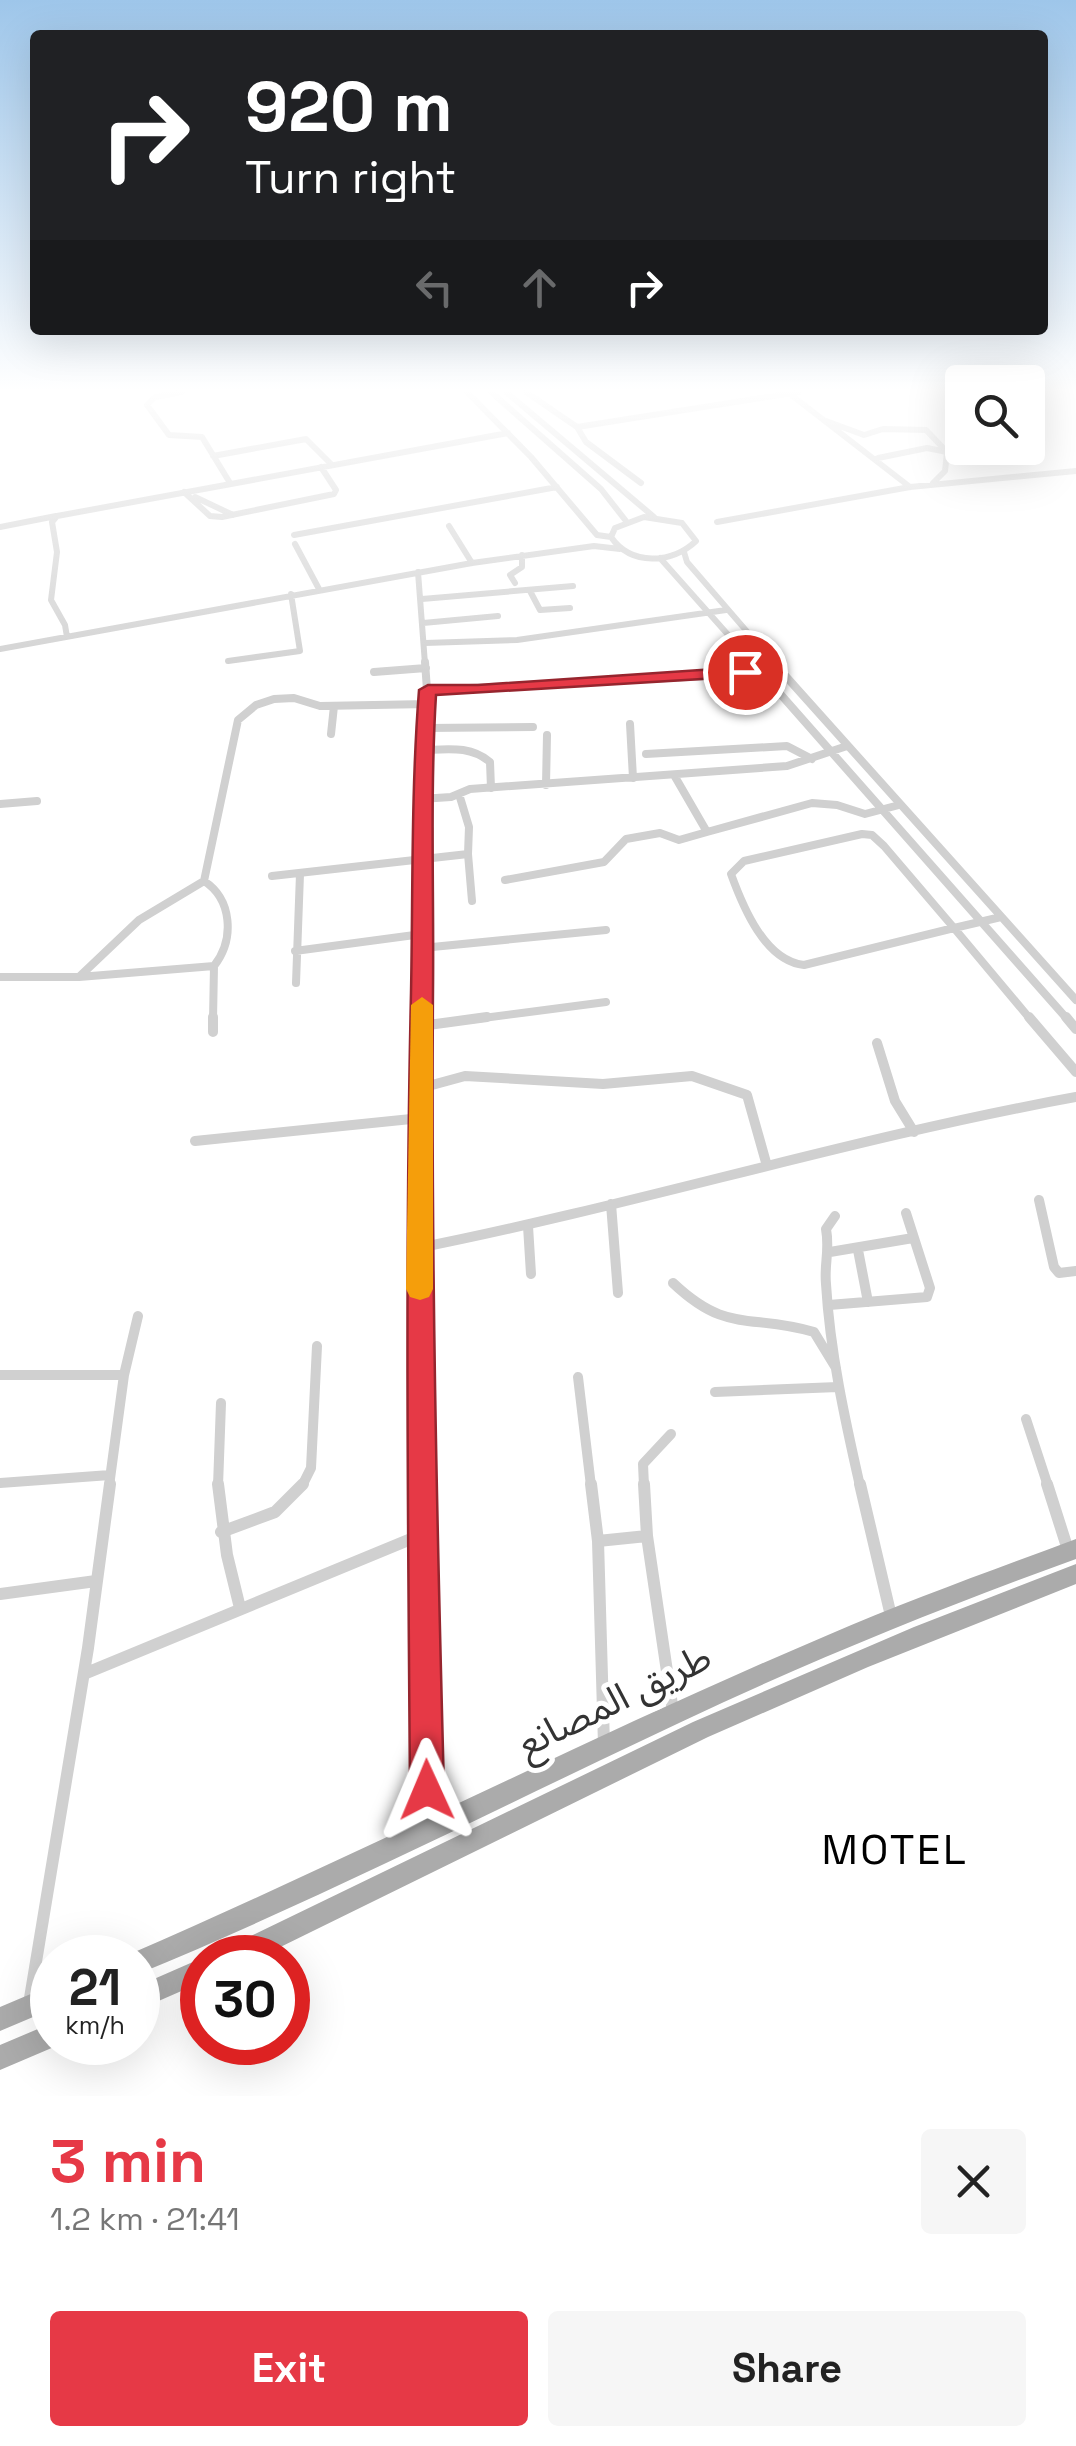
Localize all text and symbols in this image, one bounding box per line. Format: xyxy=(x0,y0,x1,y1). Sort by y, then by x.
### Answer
text: 920 m xyxy=(245,62,453,151)
icon: right xyxy=(80,70,210,200)
text: Turn right xyxy=(245,149,456,206)
icon: left xyxy=(407,260,462,315)
icon: ahead xyxy=(512,260,567,315)
icon: right xyxy=(617,260,672,315)
map controls xyxy=(945,365,1045,465)
button: search xyxy=(945,365,1045,465)
pin xyxy=(703,630,788,715)
icon: arrive xyxy=(718,645,773,700)
street label: طريق المصانع xyxy=(509,1632,721,1771)
position arrow xyxy=(375,1738,479,1842)
district label: MOTEL xyxy=(822,1823,968,1876)
speed limit sign: 30 xyxy=(180,1935,310,2065)
text: 21 xyxy=(69,1956,121,2020)
text: km/h xyxy=(65,2009,125,2041)
text: 3 min xyxy=(50,2123,206,2200)
button: close xyxy=(921,2129,1026,2234)
text: 1.2 km · 21:41 xyxy=(50,2199,240,2239)
button: Exit xyxy=(50,2311,528,2426)
button: Share xyxy=(548,2311,1026,2426)

